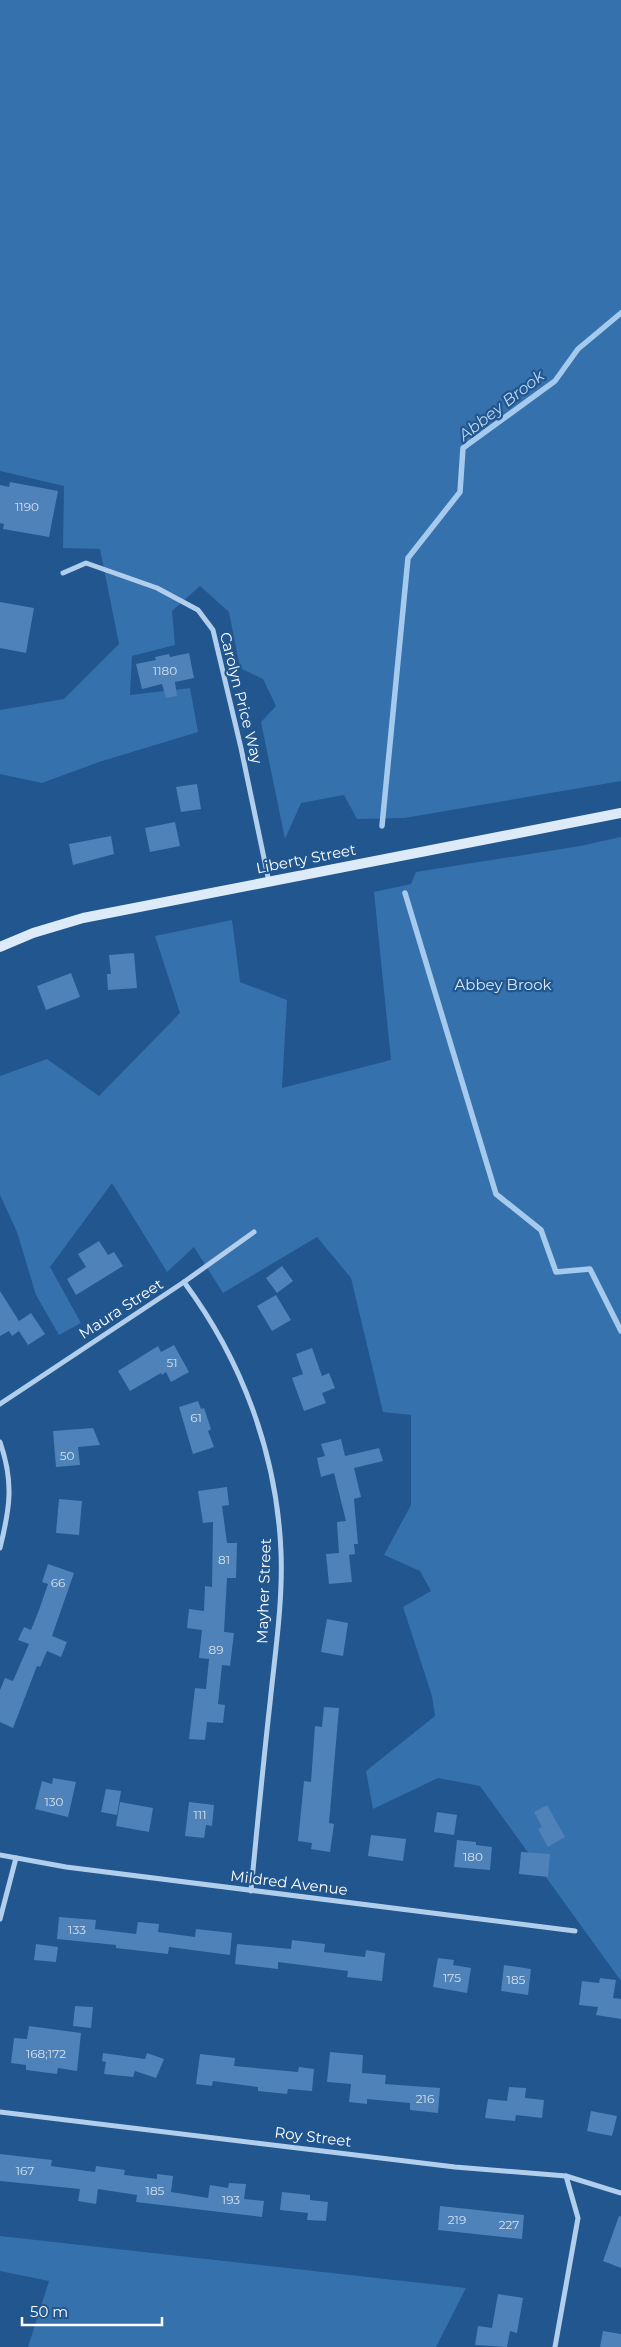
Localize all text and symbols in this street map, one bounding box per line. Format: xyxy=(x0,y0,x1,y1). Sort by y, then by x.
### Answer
water label: Abbey Brook xyxy=(454,365,549,445)
house number: 1190 xyxy=(15,499,39,514)
street label: Carolyn Price Way xyxy=(216,630,267,766)
house number: 1180 xyxy=(153,663,177,678)
street label: Liberty Street xyxy=(254,840,357,878)
park label: Abbey Brook xyxy=(454,975,552,994)
street label: Maura Street xyxy=(75,1274,166,1343)
house number: 51 xyxy=(166,1355,178,1370)
house number: 61 xyxy=(190,1410,202,1425)
house number: 50 xyxy=(60,1448,74,1463)
street label: Mayher Street xyxy=(252,1538,275,1644)
house number: 81 xyxy=(218,1552,230,1567)
house number: 66 xyxy=(51,1575,65,1590)
house number: 89 xyxy=(209,1642,223,1657)
house number: 130 xyxy=(44,1794,64,1809)
house number: 111 xyxy=(194,1807,207,1822)
house number: 180 xyxy=(463,1849,483,1864)
street label: Mildred Avenue xyxy=(229,1866,349,1899)
house number: 133 xyxy=(68,1922,86,1937)
house number: 175 xyxy=(443,1970,461,1985)
house number: 185 xyxy=(507,1972,526,1987)
house number: 168;172 xyxy=(26,2046,66,2061)
house number: 216 xyxy=(416,2091,434,2106)
street label: Roy Street xyxy=(273,2122,353,2151)
house number: 167 xyxy=(16,2163,34,2178)
house number: 185 xyxy=(146,2183,165,2198)
house number: 193 xyxy=(222,2192,240,2207)
house number: 219 xyxy=(448,2212,466,2227)
house number: 227 xyxy=(499,2217,519,2232)
scale bar xyxy=(22,2294,162,2326)
text: 50 m xyxy=(30,2302,68,2321)

